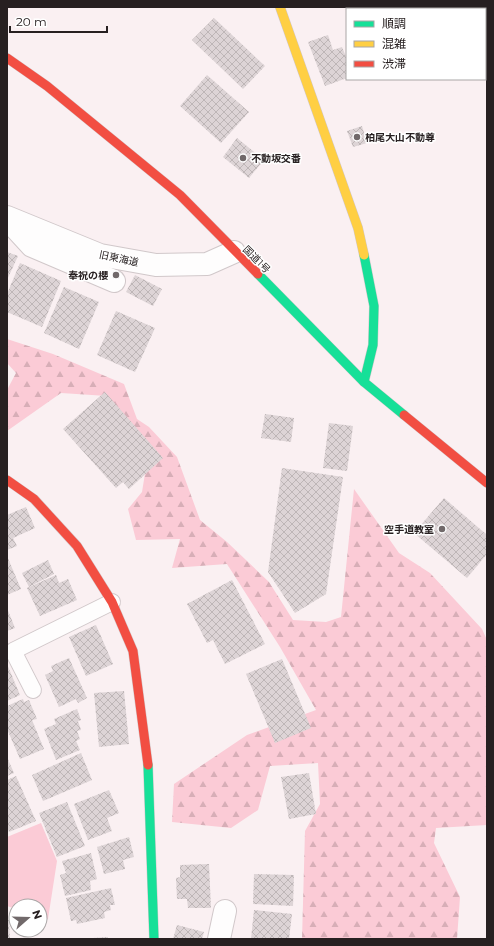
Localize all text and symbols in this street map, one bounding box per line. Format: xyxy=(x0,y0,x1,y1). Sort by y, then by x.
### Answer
scale bar xyxy=(10,8,107,34)
legend xyxy=(346,8,486,80)
text: 20 m xyxy=(16,14,47,29)
text: 順調 xyxy=(382,16,406,31)
text: 混雑 xyxy=(382,36,406,51)
text: 渋滞 xyxy=(382,56,406,71)
place label: 柏尾大山不動尊 xyxy=(365,131,435,144)
marker: 柏尾大山不動尊 xyxy=(352,132,362,142)
place label: 不動坂交番 xyxy=(251,152,301,165)
marker: 不動坂交番 xyxy=(238,153,248,163)
street label: 国道1号 xyxy=(240,243,273,276)
street label: 旧東海道 xyxy=(98,248,140,269)
place label: 奉祝の櫻 xyxy=(68,269,108,282)
marker: 奉祝の櫻 xyxy=(111,270,121,280)
place label: 空手道教室 xyxy=(384,523,434,536)
marker: 空手道教室 xyxy=(437,524,447,534)
north arrow xyxy=(8,898,48,938)
text: N xyxy=(29,908,45,921)

